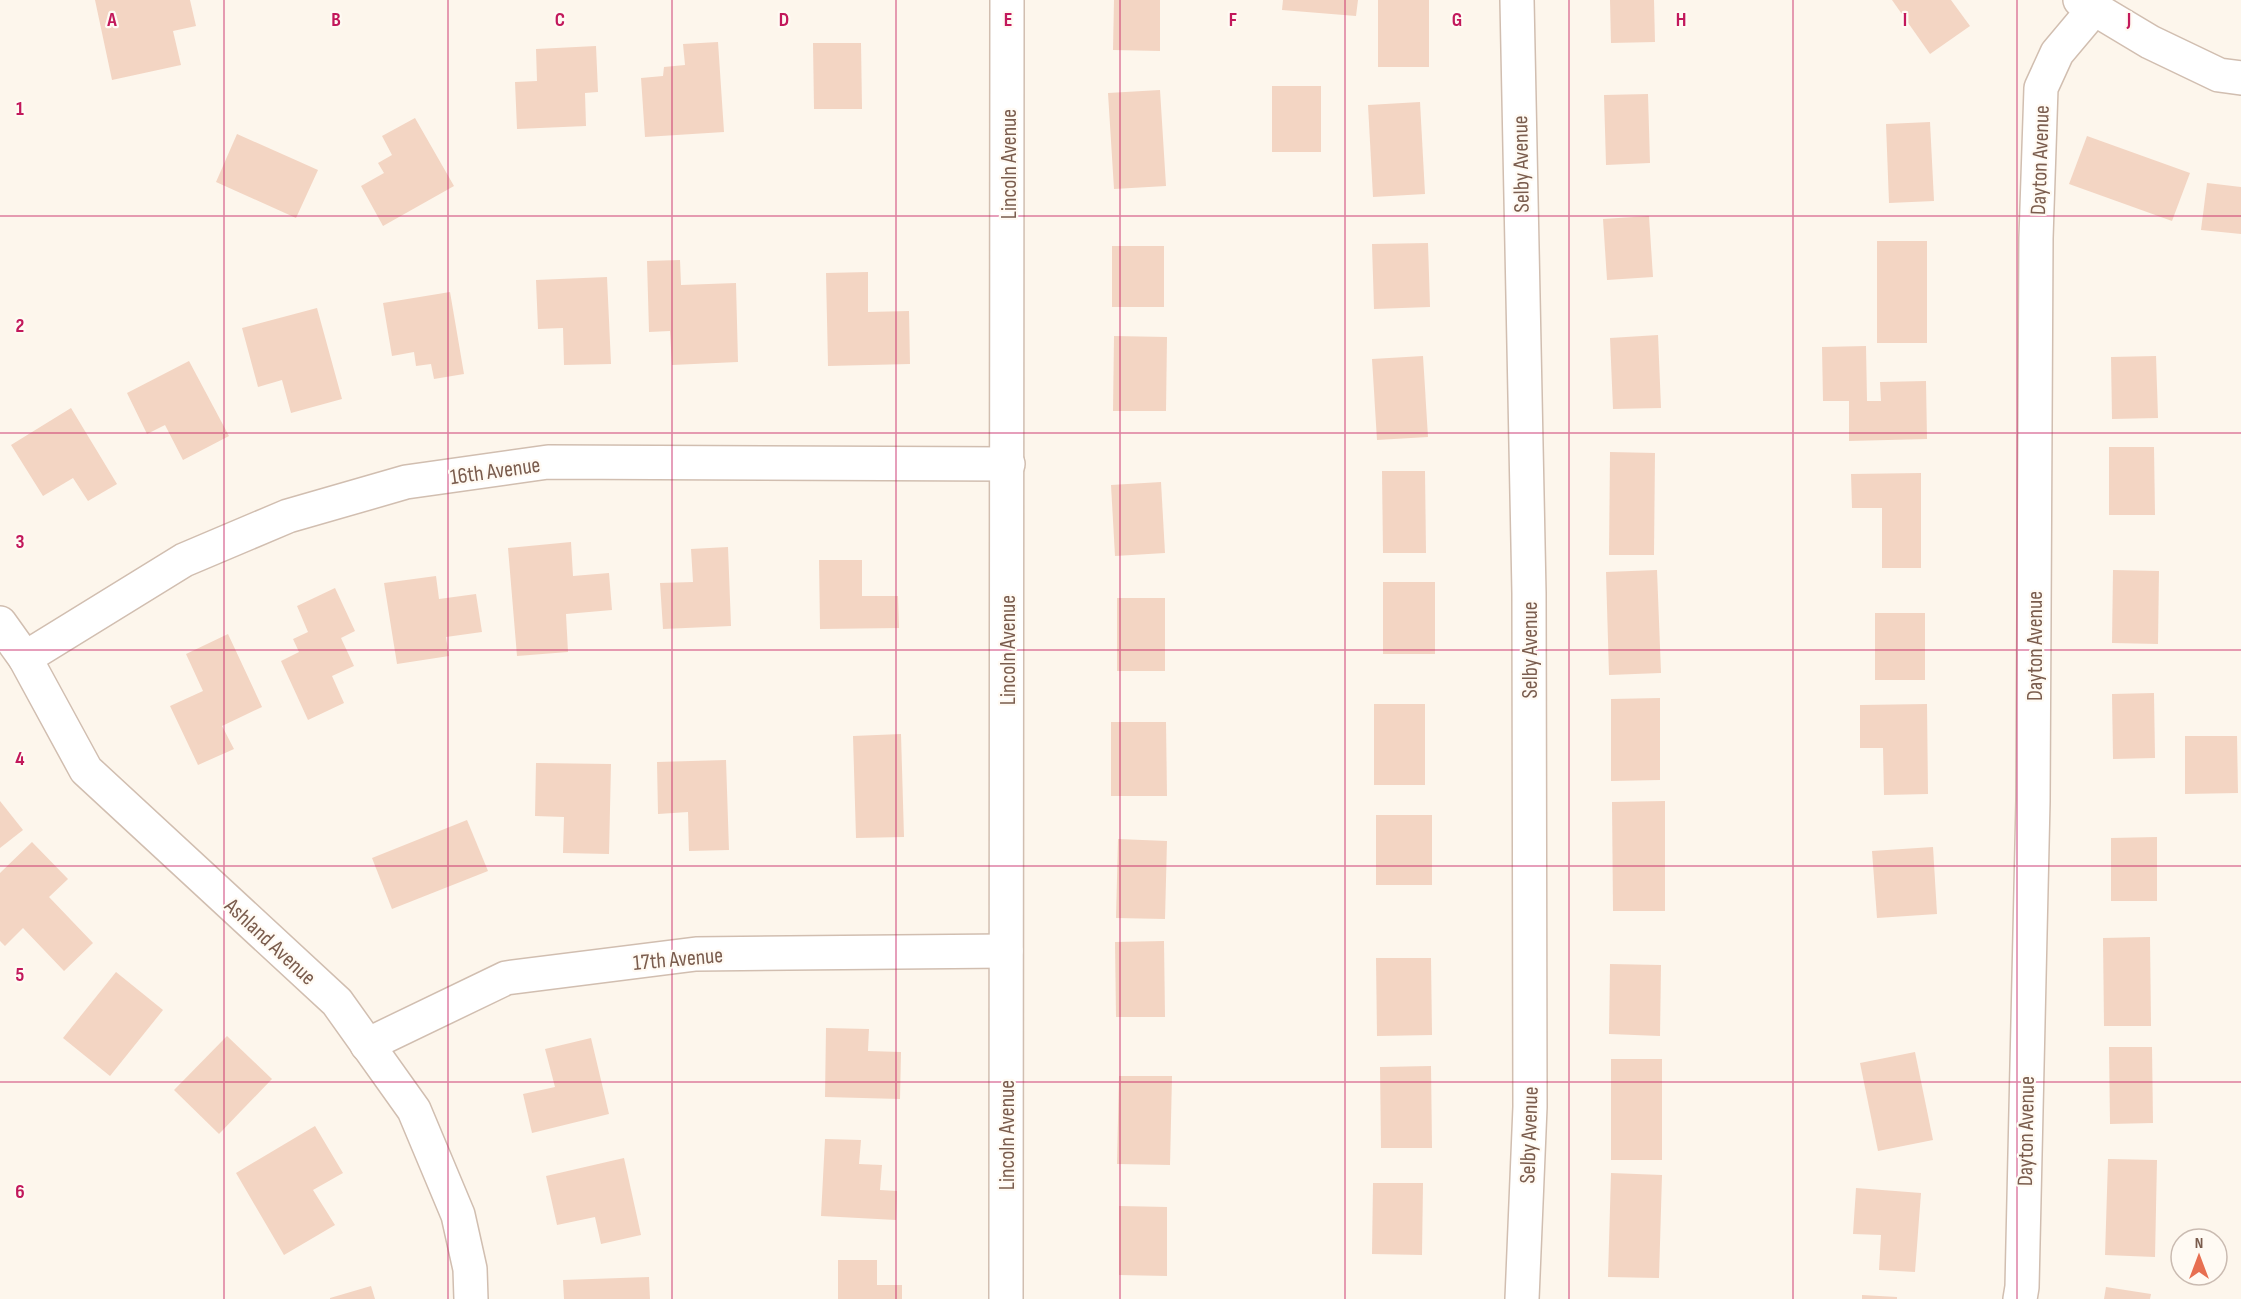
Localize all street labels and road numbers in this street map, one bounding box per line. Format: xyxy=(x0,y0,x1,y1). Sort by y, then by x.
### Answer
street label: Dayton Avenue xyxy=(2025,105,2056,216)
street label: Lincoln Avenue xyxy=(996,109,1023,219)
street label: Selby Avenue xyxy=(1507,115,1536,213)
street label: 16th Avenue xyxy=(448,452,542,491)
street label: Dayton Avenue xyxy=(2022,591,2049,701)
street label: Lincoln Avenue xyxy=(995,595,1022,705)
street label: Selby Avenue xyxy=(1517,601,1544,699)
street label: Ashland Avenue xyxy=(218,892,321,991)
street label: 17th Avenue xyxy=(632,942,724,977)
street label: Dayton Avenue xyxy=(2012,1076,2041,1186)
street label: Lincoln Avenue xyxy=(994,1080,1021,1190)
street label: Selby Avenue xyxy=(1514,1086,1545,1184)

